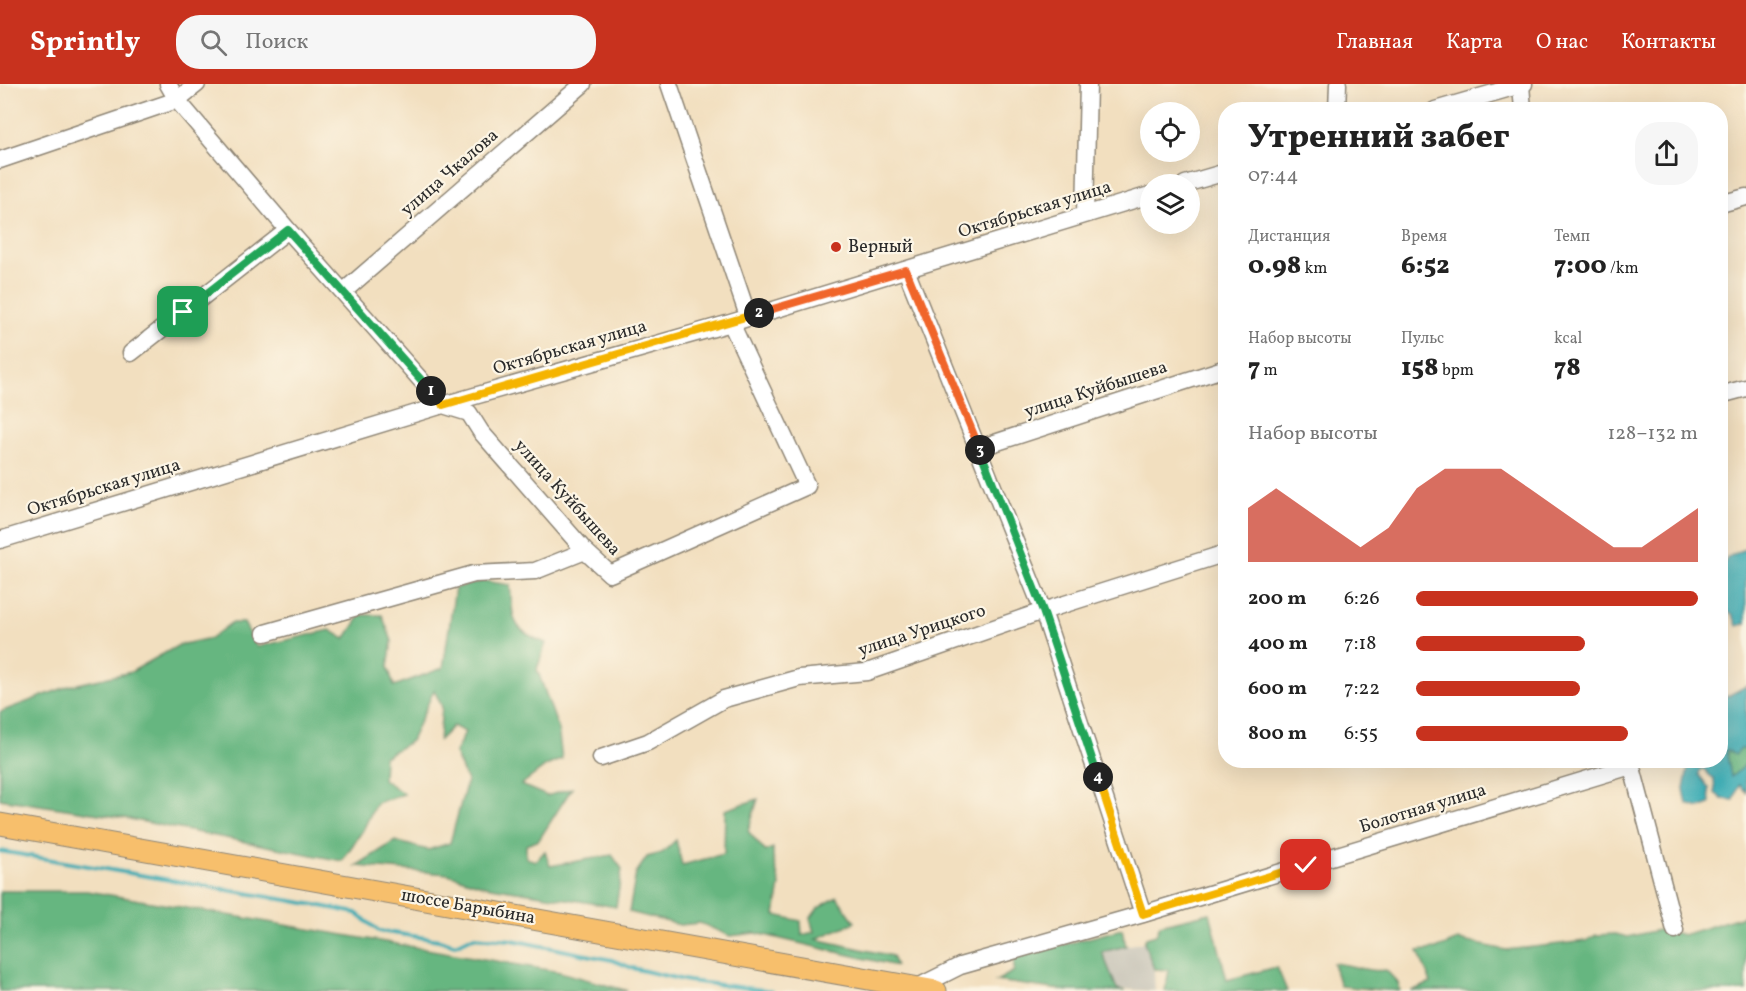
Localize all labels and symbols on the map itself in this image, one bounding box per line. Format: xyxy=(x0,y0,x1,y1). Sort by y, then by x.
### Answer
street label: улица Чкалова xyxy=(396,123,504,223)
street label: Октябрьская улица xyxy=(955,175,1115,245)
place label: Верный xyxy=(848,235,913,260)
marker: Верный xyxy=(829,240,843,254)
pin xyxy=(157,286,208,337)
pin: 2 xyxy=(744,298,774,328)
street label: Октябрьская улица xyxy=(490,314,650,382)
street label: улица Куйбышева xyxy=(1021,355,1171,425)
pin: 1 xyxy=(416,376,446,406)
street label: улица Куйбышева xyxy=(508,434,626,562)
pin: 3 xyxy=(965,435,995,465)
street label: Октябрьская улица xyxy=(24,453,184,523)
street label: улица Урицкого xyxy=(855,599,989,663)
pin: 4 xyxy=(1083,762,1113,792)
street label: Болотная улица xyxy=(1356,778,1490,840)
pin xyxy=(1280,839,1331,890)
street label: шоссе Барыбина xyxy=(399,883,537,931)

